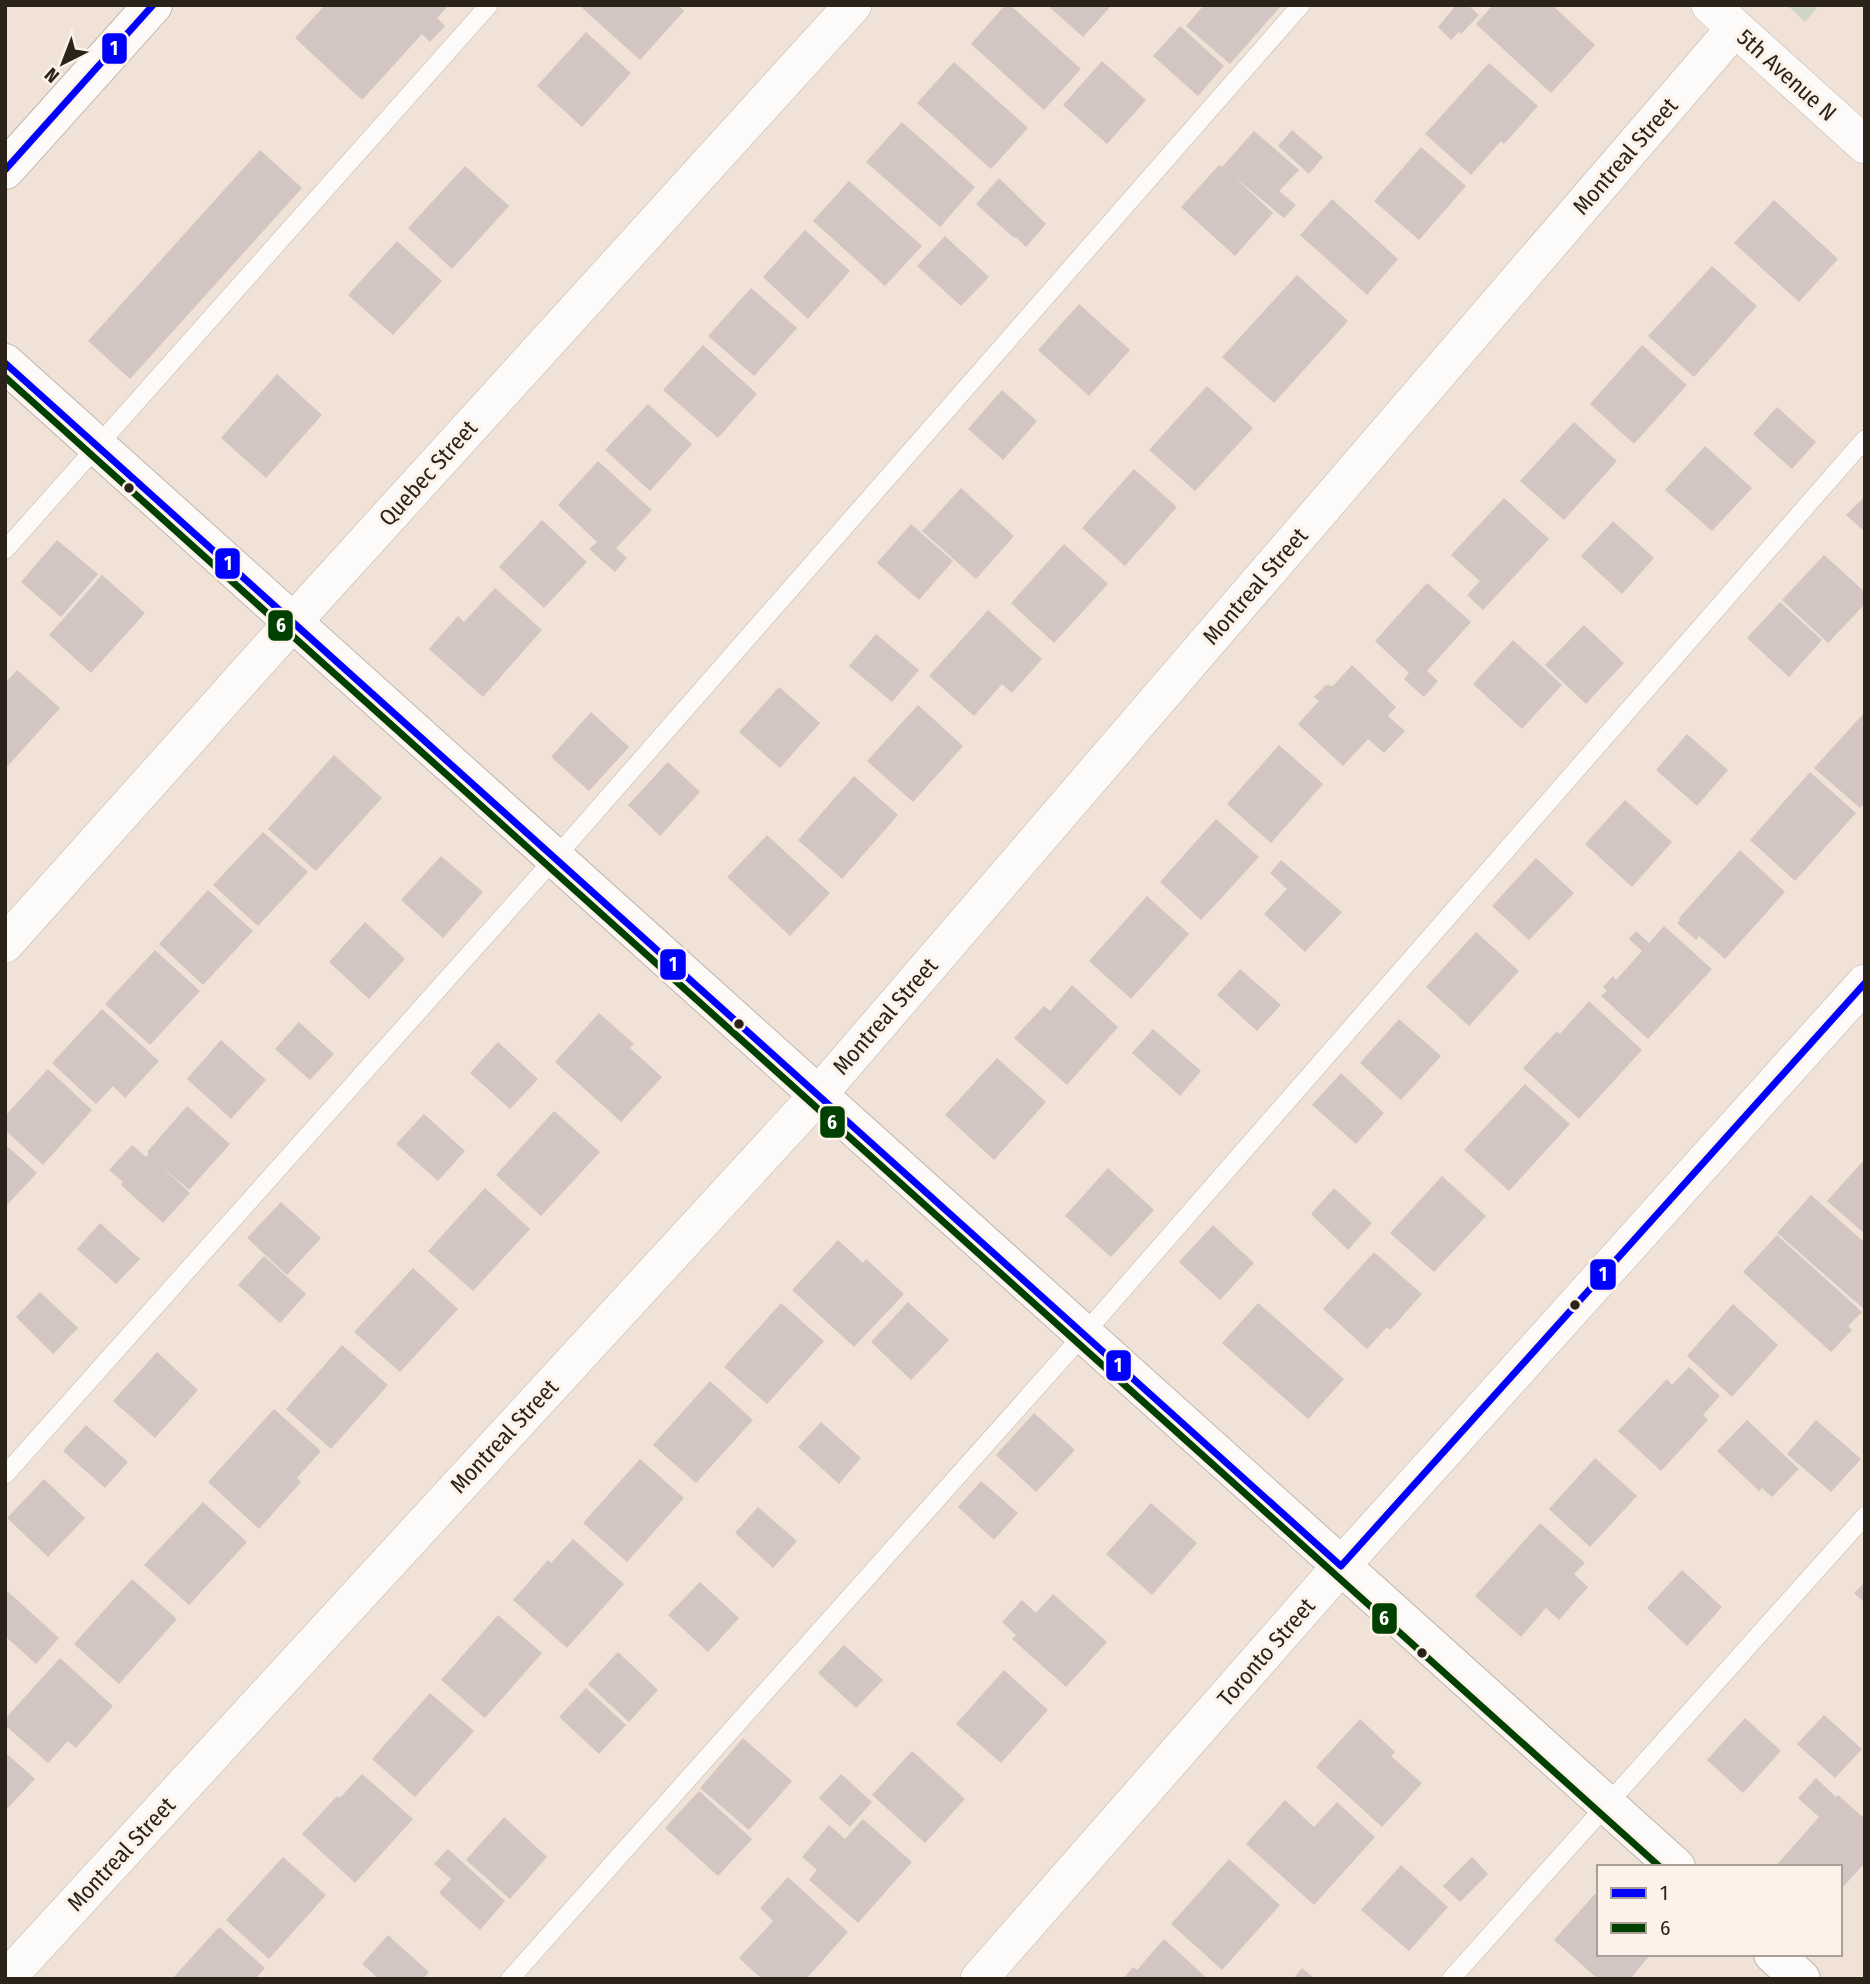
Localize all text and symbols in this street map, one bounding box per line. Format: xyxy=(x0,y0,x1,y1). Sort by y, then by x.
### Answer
street label: 5th Avenue N xyxy=(1732,23,1842,127)
north arrow xyxy=(28,28,98,98)
line badge: 1 xyxy=(101,32,128,65)
text: 1 xyxy=(110,37,118,60)
text: N xyxy=(40,63,64,88)
street label: Montreal Street xyxy=(1567,91,1684,220)
street label: Quebec Street xyxy=(373,414,483,532)
unlabelled marker xyxy=(122,481,136,495)
street label: Montreal Street xyxy=(1197,521,1314,650)
line badge: 1 xyxy=(214,547,241,580)
text: 1 xyxy=(224,552,232,575)
line badge: 6 xyxy=(267,609,294,642)
text: 6 xyxy=(276,614,286,637)
line badge: 1 xyxy=(659,948,687,981)
street label: Montreal Street xyxy=(827,951,944,1080)
text: 1 xyxy=(669,953,677,976)
unlabelled marker xyxy=(732,1017,746,1031)
line badge: 6 xyxy=(819,1105,846,1139)
text: 6 xyxy=(827,1111,837,1134)
line badge: 1 xyxy=(1589,1258,1617,1291)
text: 1 xyxy=(1599,1263,1607,1286)
unlabelled marker xyxy=(1568,1298,1582,1312)
line badge: 1 xyxy=(1105,1349,1132,1382)
text: 1 xyxy=(1114,1354,1122,1377)
street label: Montreal Street xyxy=(444,1373,564,1499)
street label: Toronto Street xyxy=(1211,1592,1321,1712)
line badge: 6 xyxy=(1371,1602,1398,1635)
text: 6 xyxy=(1379,1607,1389,1630)
unlabelled marker xyxy=(1415,1646,1429,1660)
street label: Montreal Street xyxy=(61,1791,181,1917)
legend xyxy=(1597,1865,1842,1956)
text: 1 xyxy=(1660,1880,1668,1906)
text: 6 xyxy=(1660,1915,1670,1941)

